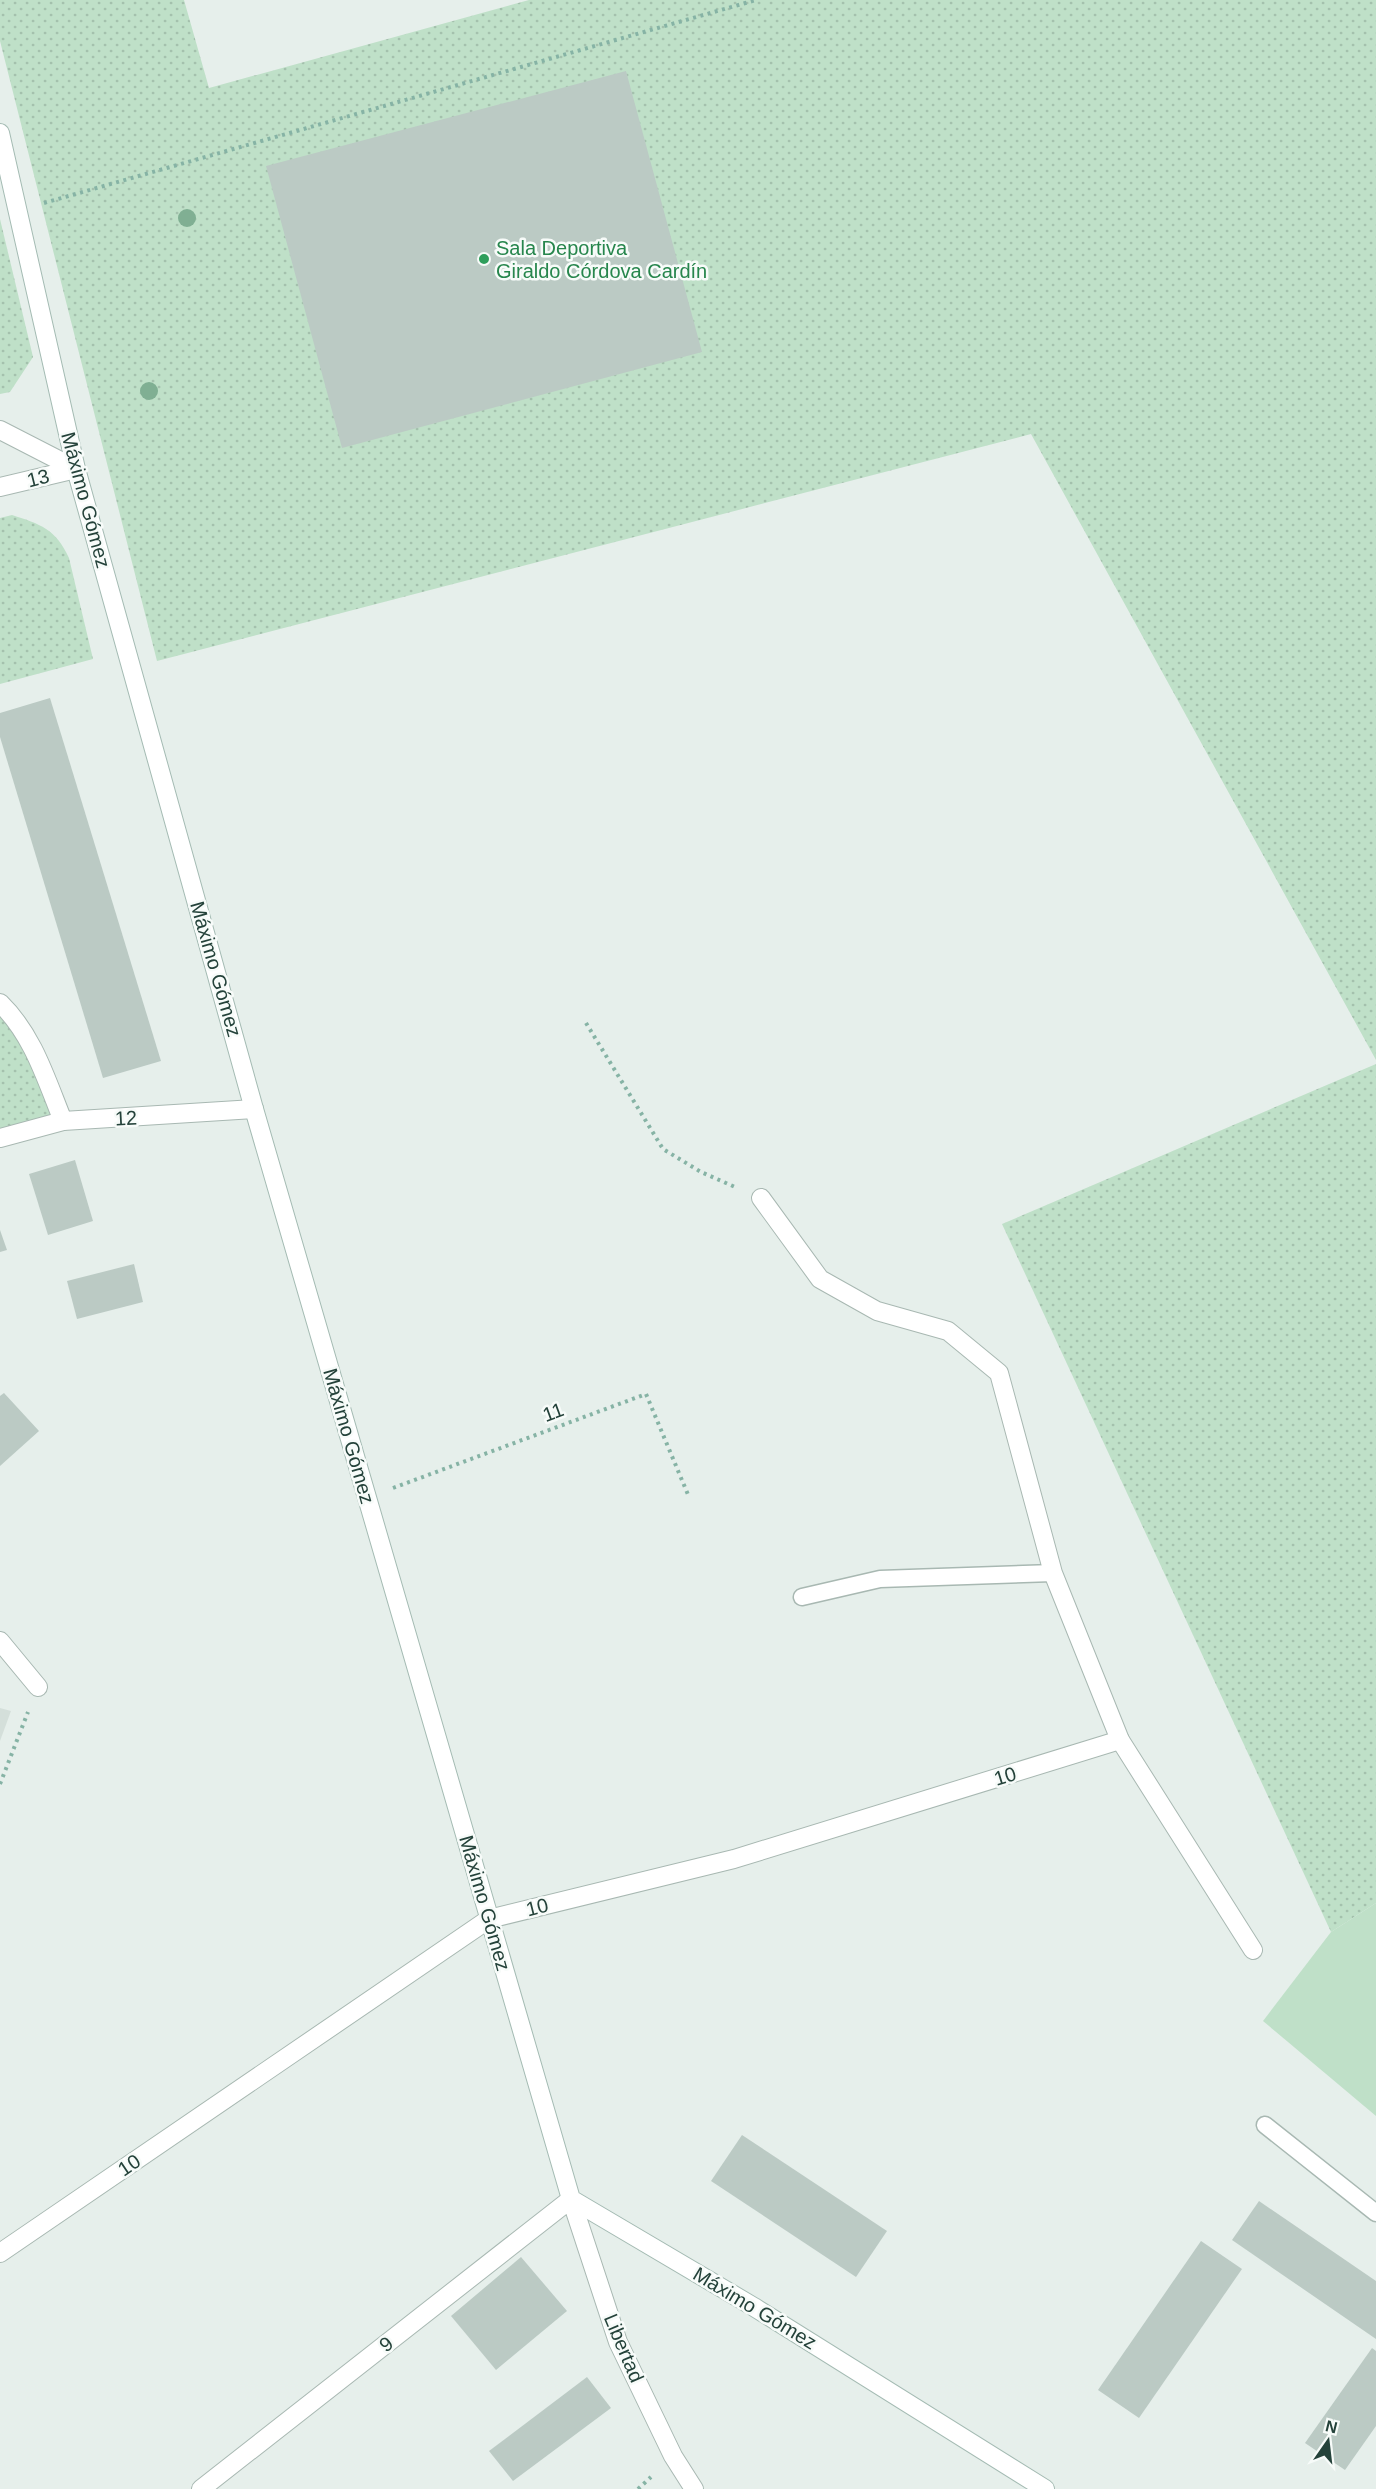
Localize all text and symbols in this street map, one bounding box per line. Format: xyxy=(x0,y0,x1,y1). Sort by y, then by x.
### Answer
place label: Sala Deportiva Giraldo Córdova Cardín xyxy=(496,237,707,282)
marker: Sala Deportiva Giraldo Córdova Cardín xyxy=(477,252,491,266)
street label: Máximo Gómez xyxy=(57,430,115,570)
street label: 13 xyxy=(25,465,51,491)
street label: Máximo Gómez xyxy=(186,899,246,1039)
street label: 12 xyxy=(114,1106,138,1130)
street label: Máximo Gómez xyxy=(319,1366,379,1506)
street label: 11 xyxy=(539,1398,567,1426)
street label: 10 xyxy=(991,1762,1019,1790)
street label: Máximo Gómez xyxy=(455,1833,515,1973)
street label: 10 xyxy=(524,1894,550,1920)
street label: 10 xyxy=(114,2150,144,2180)
street label: Máximo Gómez xyxy=(689,2263,821,2353)
street label: Libertad xyxy=(600,2310,648,2386)
street label: 9 xyxy=(375,2332,397,2356)
north arrow xyxy=(1298,2411,1358,2471)
text: N xyxy=(1324,2417,1339,2437)

